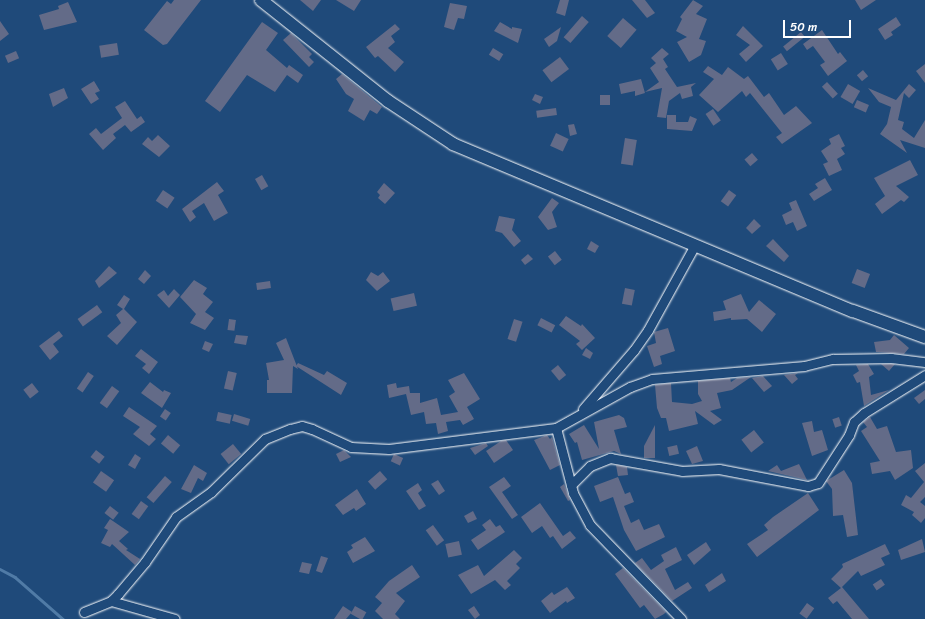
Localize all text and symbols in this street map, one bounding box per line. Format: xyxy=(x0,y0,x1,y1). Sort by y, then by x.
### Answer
scale bar xyxy=(785,12,853,38)
text: 50 m xyxy=(790,16,817,38)

